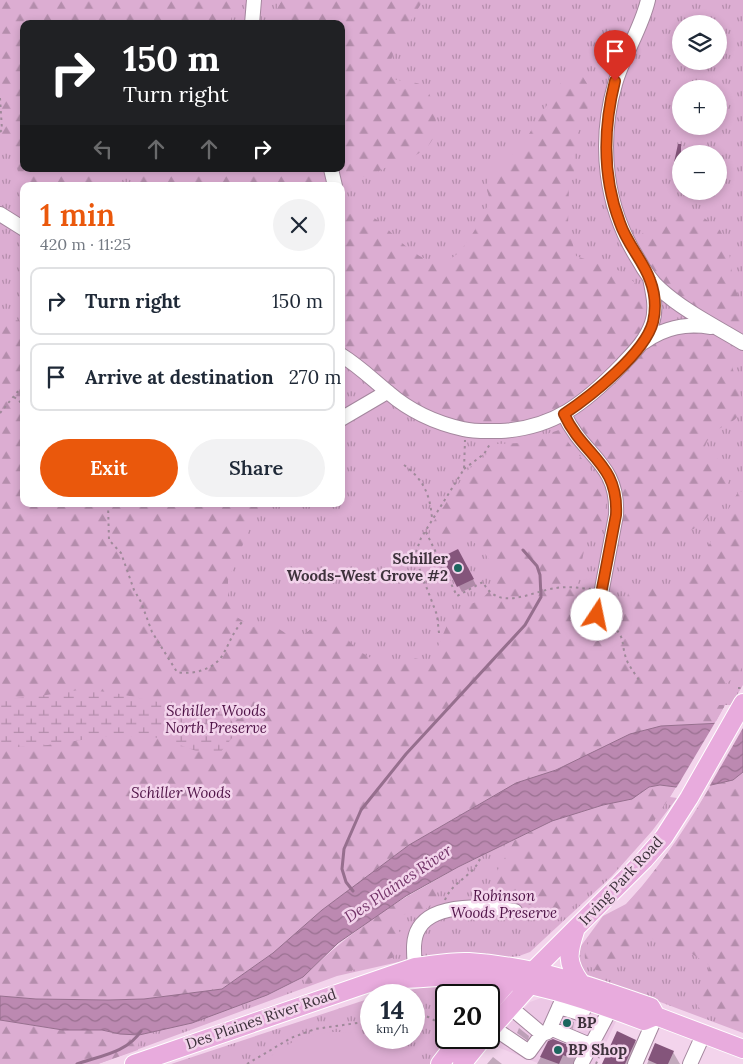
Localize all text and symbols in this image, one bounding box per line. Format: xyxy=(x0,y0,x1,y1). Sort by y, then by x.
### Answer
map controls xyxy=(672,15,727,200)
button: layers xyxy=(672,15,727,70)
pin xyxy=(594,30,636,81)
text: 150 m xyxy=(123,36,220,81)
icon: arrive xyxy=(601,37,629,65)
icon: right xyxy=(40,40,105,105)
text: Turn right xyxy=(123,80,228,108)
button: + xyxy=(672,80,727,135)
icon: left xyxy=(89,135,117,163)
icon: ahead xyxy=(142,135,170,163)
icon: ahead xyxy=(195,135,223,163)
icon: right xyxy=(248,135,276,163)
button: − xyxy=(672,145,727,200)
text: 1 min xyxy=(40,196,115,234)
button: close xyxy=(273,199,325,251)
text: 420 m · 11:25 xyxy=(40,234,131,254)
icon: right xyxy=(42,287,70,315)
text: Turn right xyxy=(85,289,181,313)
text: 150 m xyxy=(272,289,323,313)
icon: arrive xyxy=(42,363,70,391)
text: Arrive at destination xyxy=(85,365,274,389)
text: 270 m xyxy=(289,365,341,389)
button: Exit xyxy=(40,439,178,497)
button: Share xyxy=(188,439,325,497)
place label: Schiller Woods-West Grove #2 xyxy=(287,549,449,585)
marker: Schiller Woods-West Grove #2 xyxy=(452,562,464,574)
position arrow xyxy=(570,588,622,640)
park label: Schiller Woods North Preserve xyxy=(165,701,267,737)
park label: Schiller Woods xyxy=(131,783,231,802)
street label: Irving Park Road xyxy=(575,832,667,929)
water label: Des Plaines River xyxy=(340,839,456,926)
park label: Robinson Woods Preserve xyxy=(451,886,557,922)
street label: Des Plaines River Road xyxy=(183,984,339,1053)
speed limit sign: 20 xyxy=(435,984,500,1049)
text: 14 xyxy=(381,994,404,1026)
place label: BP xyxy=(577,1013,597,1032)
marker: BP xyxy=(561,1017,573,1029)
text: km/h xyxy=(376,1021,409,1036)
place label: BP Shop xyxy=(568,1040,627,1059)
marker: BP Shop xyxy=(552,1044,564,1056)

